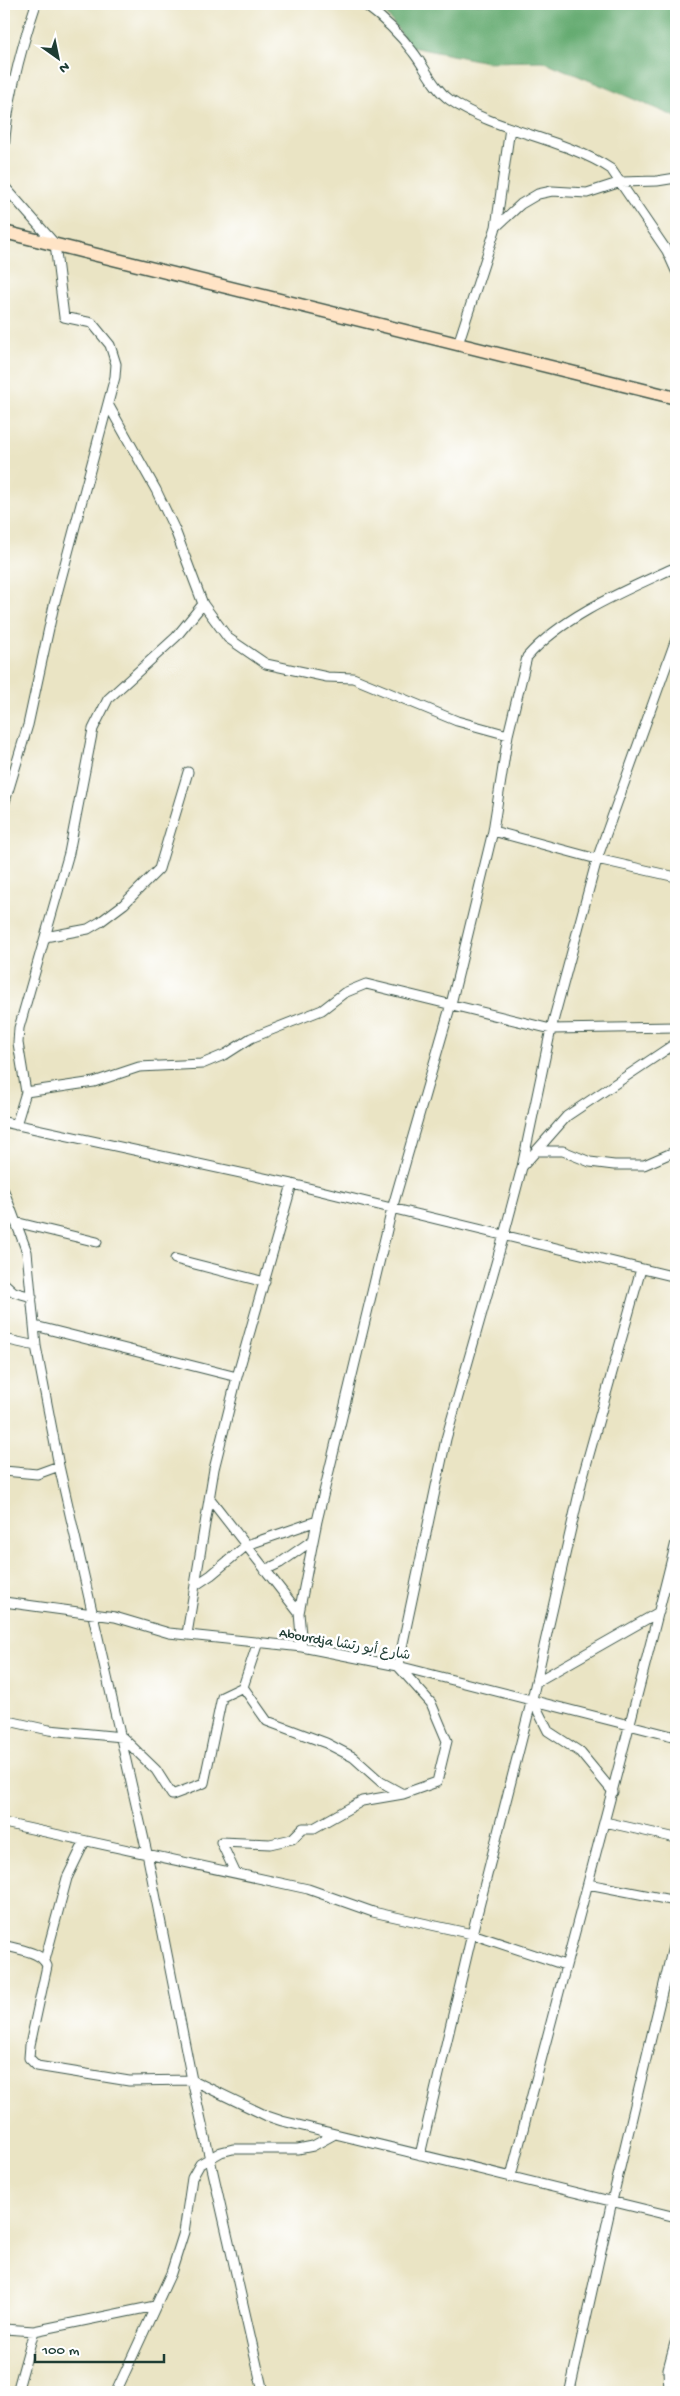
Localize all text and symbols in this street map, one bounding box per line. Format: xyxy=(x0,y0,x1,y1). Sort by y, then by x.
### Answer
north arrow xyxy=(32,32,82,82)
text: N xyxy=(55,57,72,76)
street label: Abourdja شارع أبو رتشا xyxy=(278,1624,412,1665)
scale bar xyxy=(35,2331,164,2363)
text: 100 m xyxy=(41,2342,80,2360)

